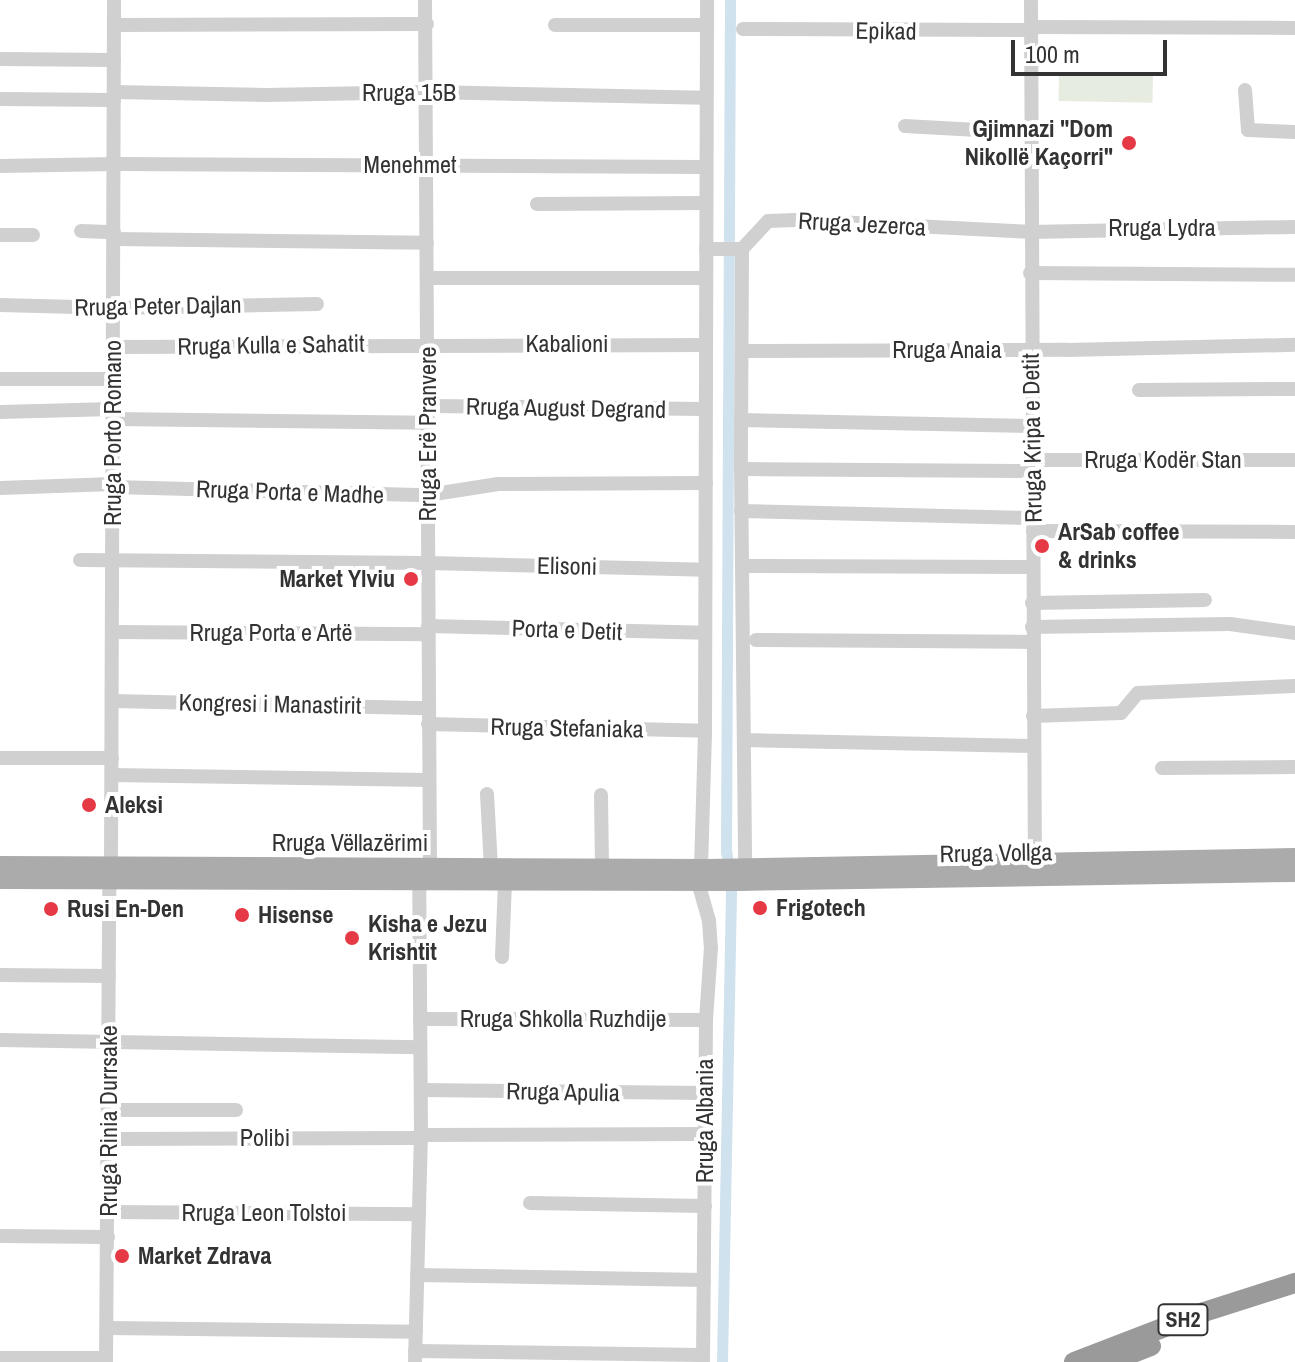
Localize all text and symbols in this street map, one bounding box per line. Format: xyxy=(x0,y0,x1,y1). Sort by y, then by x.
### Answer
street label: Epikad xyxy=(855,16,917,46)
scale bar xyxy=(1015,24,1171,74)
text: 100 m xyxy=(1025,38,1080,70)
street label: Rruga 15B xyxy=(362,79,456,107)
place label: Gjimnazi "Dom Nikollë Kaçorri" xyxy=(965,115,1113,171)
marker: Gjimnazi "Dom Nikollë Kaçorri" xyxy=(1120,134,1138,152)
street label: Menehmet xyxy=(364,151,456,179)
street label: Rruga Jezerca xyxy=(797,206,927,242)
street label: Rruga Lydra xyxy=(1108,214,1216,242)
street label: Rruga Peter Dajlan xyxy=(74,290,242,322)
street label: Rruga Kulla e Sahatit xyxy=(177,329,365,361)
street label: Kabalioni xyxy=(525,330,609,358)
street label: Rruga Anaia xyxy=(892,336,1002,364)
street label: Rruga Porto Romano xyxy=(99,340,127,526)
street label: Rruga Erë Pranvere xyxy=(414,346,442,522)
street label: Rruga Kripa e Detit xyxy=(1016,353,1048,523)
street label: Rruga August Degrand xyxy=(465,392,667,424)
street label: Rruga Kodër Stan xyxy=(1084,446,1242,474)
street label: Rruga Porta e Madhe xyxy=(195,474,385,510)
place label: ArSab coffee & drinks xyxy=(1058,518,1179,574)
marker: ArSab coffee & drinks xyxy=(1033,537,1051,555)
street label: Elisoni xyxy=(537,551,597,581)
place label: Market Ylviu xyxy=(279,565,395,593)
marker: Market Ylviu xyxy=(402,570,420,588)
street label: Porta e Detit xyxy=(511,614,623,646)
street label: Rruga Porta e Artë xyxy=(189,619,353,647)
street label: Kongresi i Manastirit xyxy=(178,688,362,720)
street label: Rruga Stefaniaka xyxy=(490,712,644,744)
place label: Aleksi xyxy=(105,791,163,819)
marker: Aleksi xyxy=(80,796,98,814)
street label: Rruga Vëllazërimi xyxy=(272,829,428,857)
street label: Rruga Vollga xyxy=(939,838,1053,868)
place label: Frigotech xyxy=(776,894,866,922)
place label: Rusi En-Den xyxy=(67,895,184,923)
marker: Frigotech xyxy=(751,899,769,917)
marker: Rusi En-Den xyxy=(42,900,60,918)
place label: Hisense xyxy=(258,901,333,929)
marker: Hisense xyxy=(233,906,251,924)
place label: Kisha e Jezu Krishtit xyxy=(368,910,487,966)
marker: Kisha e Jezu Krishtit xyxy=(343,929,361,947)
street label: Rruga Shkolla Ruzhdije xyxy=(460,1005,666,1033)
street label: Rruga Rinia Durrsake xyxy=(95,1025,123,1217)
street label: Rruga Albania xyxy=(691,1058,719,1184)
street label: Rruga Apulia xyxy=(505,1077,621,1107)
street label: Polibi xyxy=(240,1124,290,1152)
street label: Rruga Leon Tolstoi xyxy=(181,1199,347,1227)
place label: Market Zdrava xyxy=(138,1242,271,1270)
marker: Market Zdrava xyxy=(113,1247,131,1265)
road number: SH2 xyxy=(1157,1302,1209,1338)

